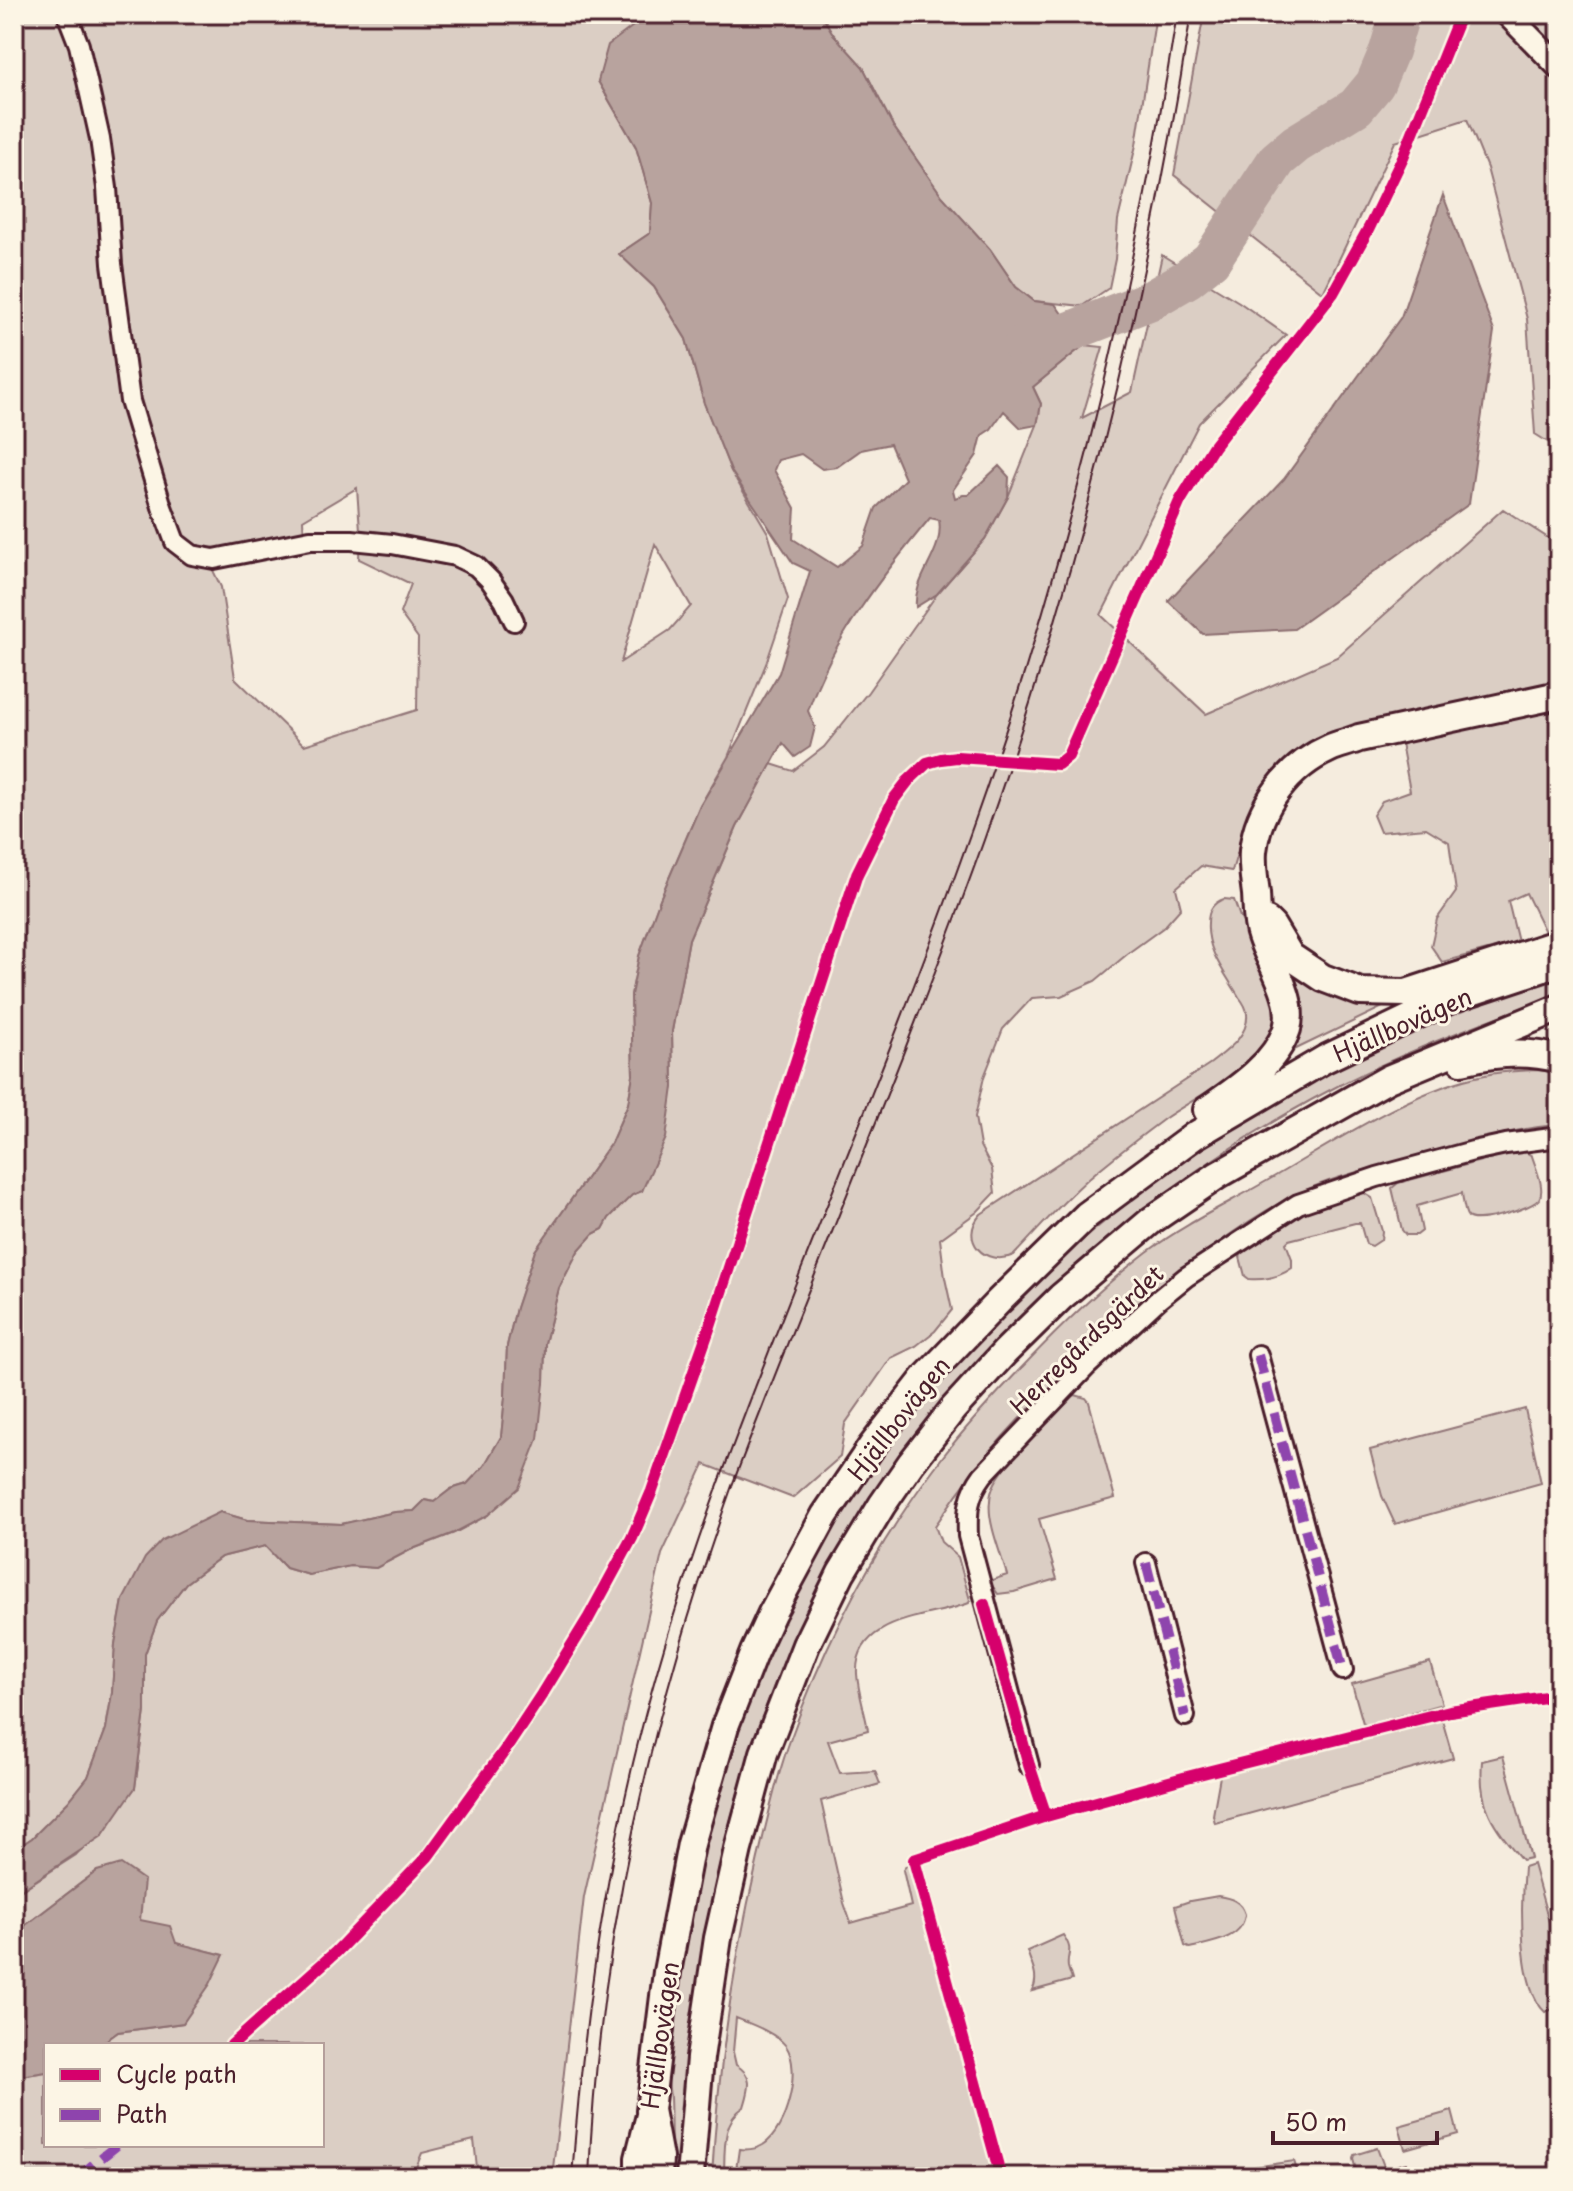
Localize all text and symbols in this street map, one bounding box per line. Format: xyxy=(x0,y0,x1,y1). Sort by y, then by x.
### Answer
street label: Hjällbovägen xyxy=(1327,977,1477,1071)
street label: Herregårdsgärdet xyxy=(1001,1256,1171,1422)
street label: Hjällbovägen xyxy=(838,1348,958,1488)
street label: Hjällbovägen xyxy=(631,1959,687,2111)
legend xyxy=(44,2043,324,2147)
text: Cycle path xyxy=(116,2055,237,2091)
text: Path xyxy=(116,2095,168,2131)
scale bar xyxy=(1273,2095,1437,2145)
text: 50 m xyxy=(1285,2103,1347,2139)

